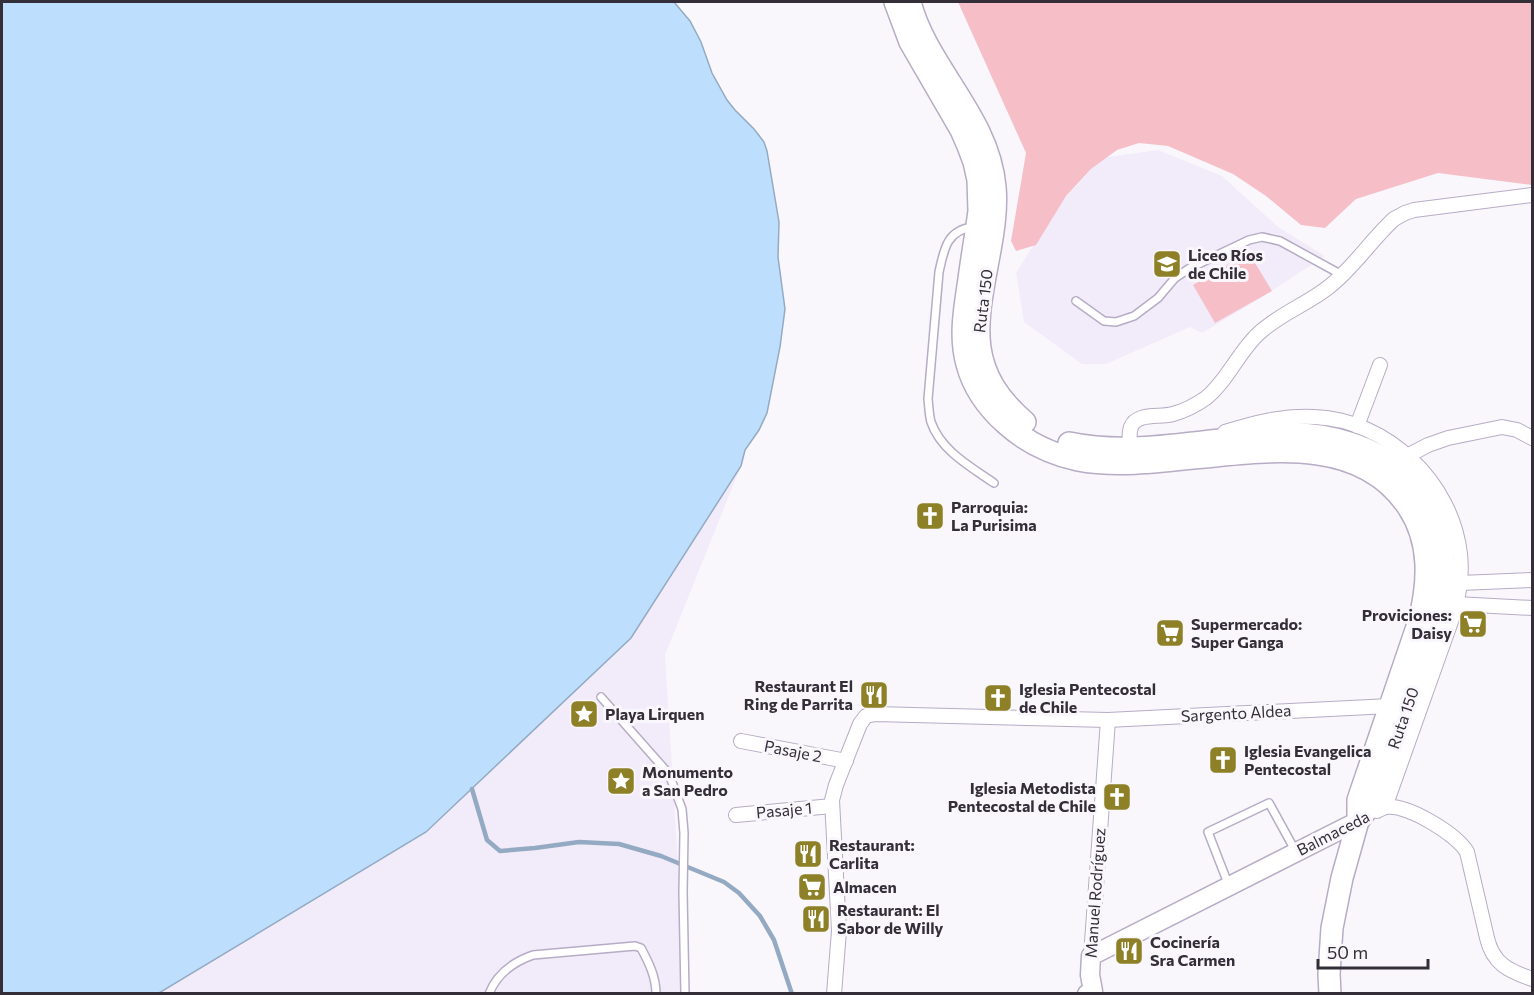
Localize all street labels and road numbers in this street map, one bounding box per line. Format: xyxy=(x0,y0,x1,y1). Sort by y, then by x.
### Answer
street label: Ruta 150 xyxy=(969,268,996,334)
street label: Ruta 150 xyxy=(1383,684,1422,751)
street label: Sargento Aldea xyxy=(1180,700,1292,725)
street label: Pasaje 2 xyxy=(763,736,824,765)
street label: Pasaje 1 xyxy=(755,798,813,821)
street label: Balmaceda xyxy=(1293,806,1372,859)
street label: Manuel Rodríguez xyxy=(1080,827,1109,959)

